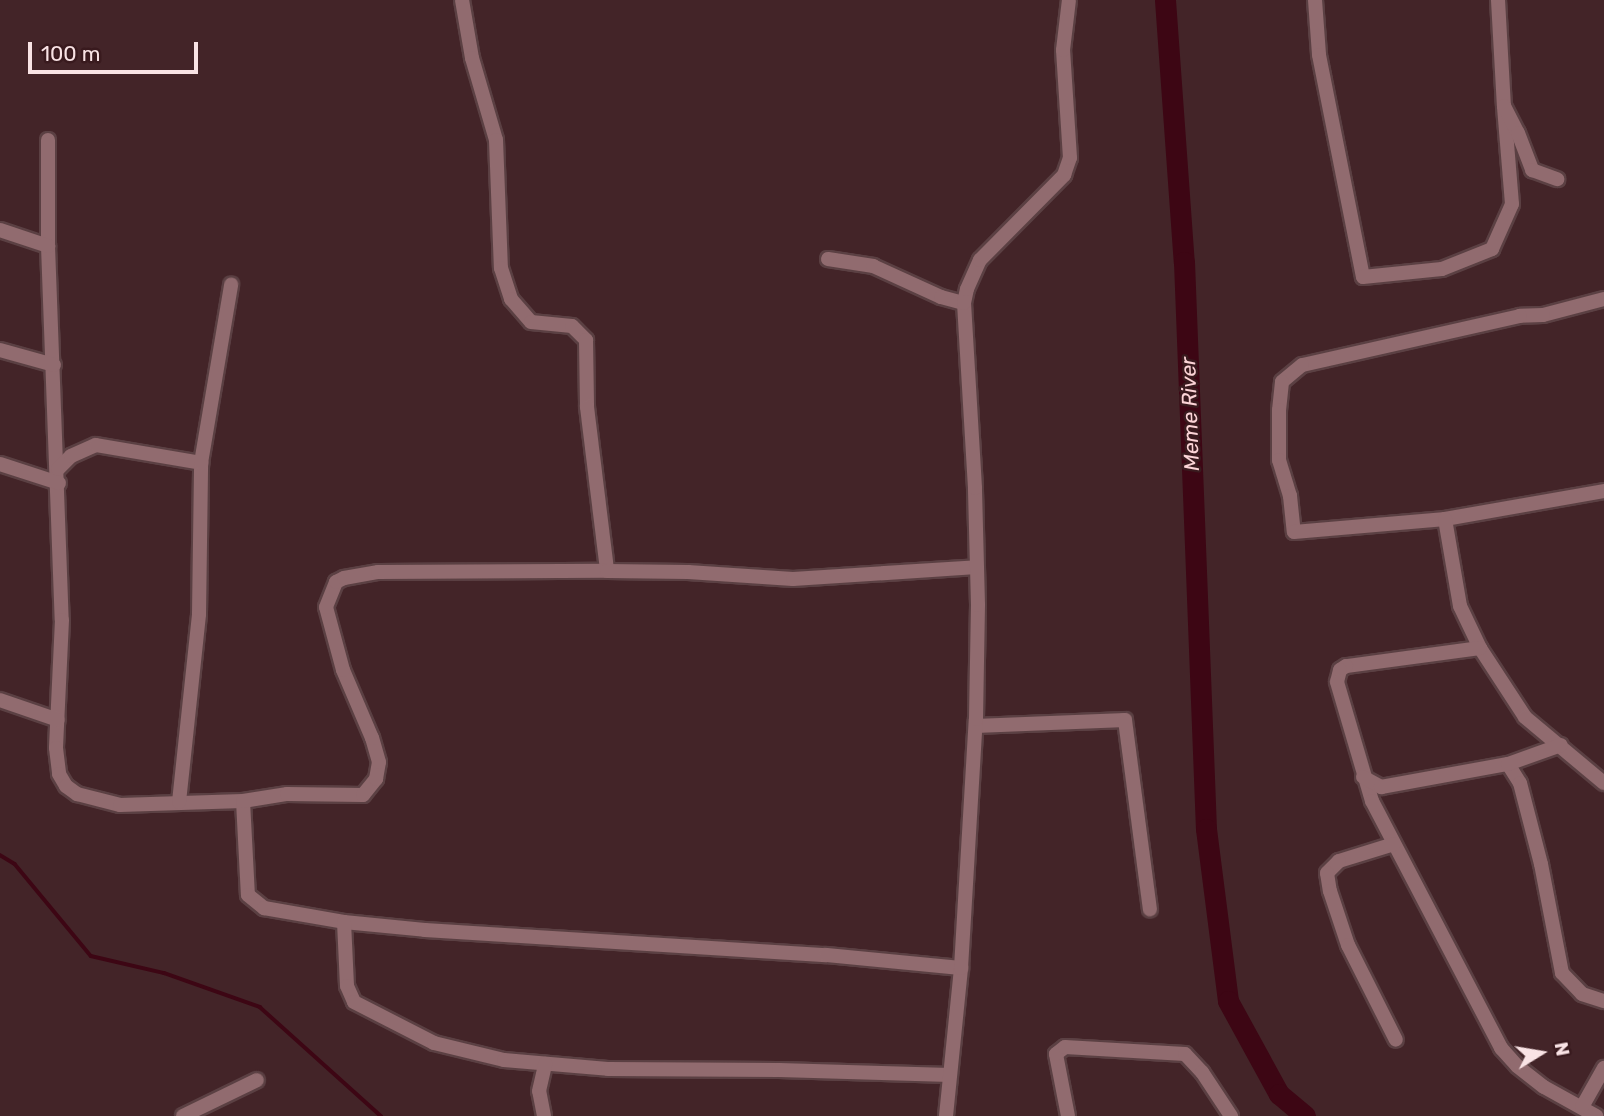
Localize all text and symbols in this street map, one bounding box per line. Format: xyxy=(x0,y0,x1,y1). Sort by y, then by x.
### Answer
scale bar xyxy=(32,28,201,72)
text: 100 m xyxy=(41,41,100,66)
water label: Meme River xyxy=(1175,357,1205,471)
north arrow xyxy=(1506,1018,1576,1088)
text: N xyxy=(1550,1040,1575,1058)

